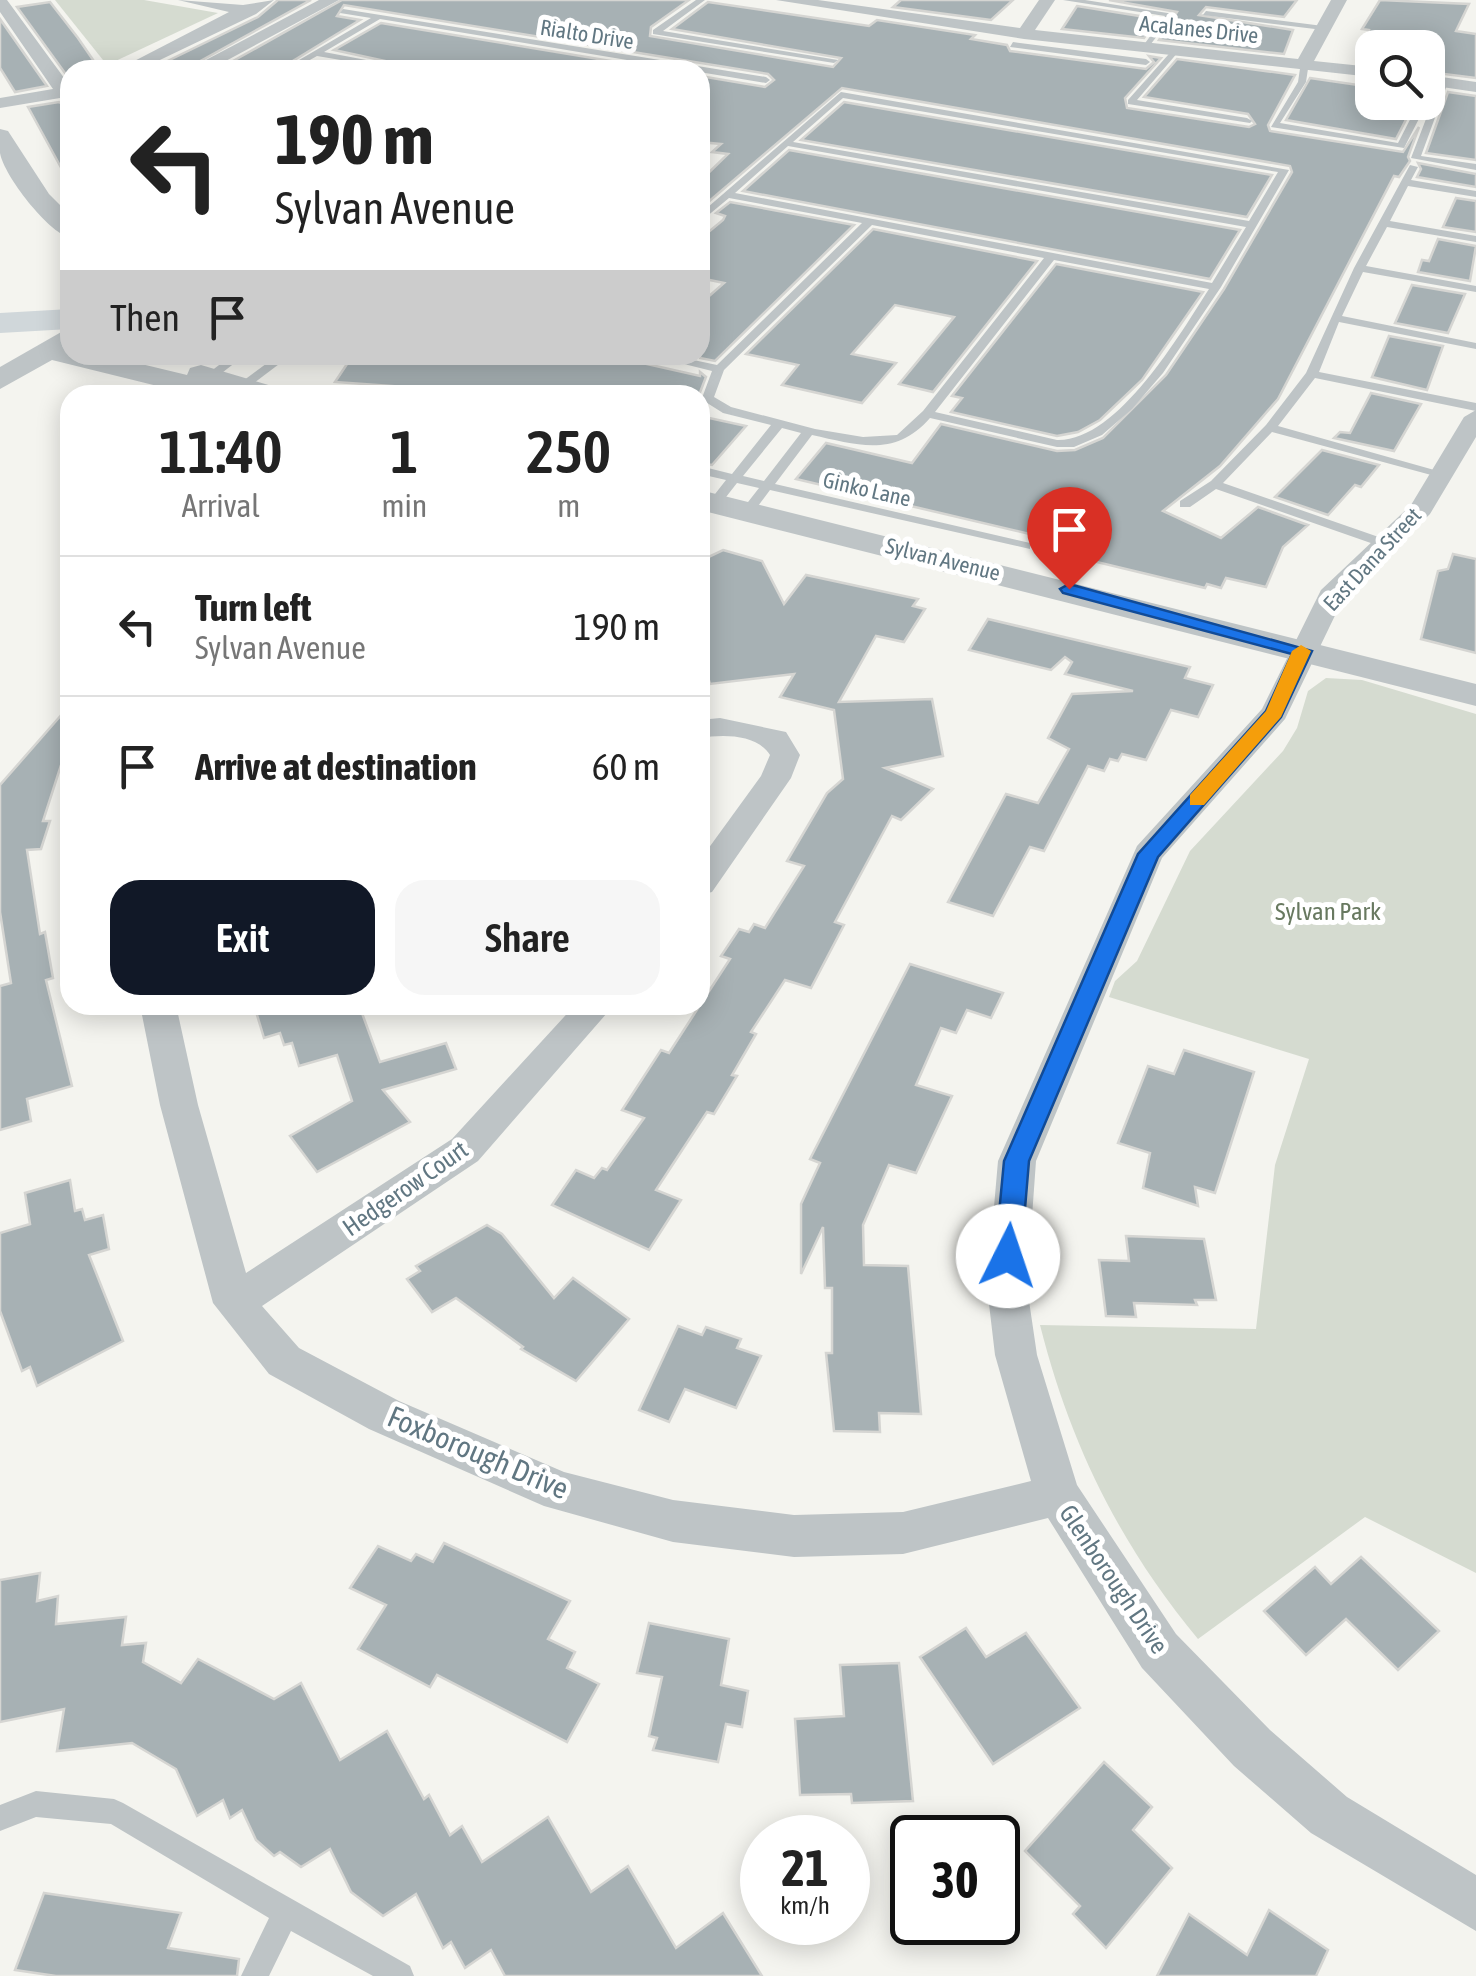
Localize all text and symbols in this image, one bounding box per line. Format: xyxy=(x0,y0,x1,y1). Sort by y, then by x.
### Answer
street label: Acalanes Drive xyxy=(1138,10,1260,48)
street label: Rialto Drive xyxy=(538,14,636,54)
map controls xyxy=(1355,30,1445,120)
button: search xyxy=(1355,30,1445,120)
text: 190 m xyxy=(275,99,434,179)
icon: left xyxy=(110,100,240,230)
text: Sylvan Avenue xyxy=(275,182,515,234)
icon: arrive xyxy=(200,290,255,345)
text: Then xyxy=(110,296,180,339)
text: 11:40 xyxy=(159,417,282,486)
text: 1 xyxy=(390,417,419,486)
text: 250 xyxy=(526,417,611,486)
street label: Ginko Lane xyxy=(821,466,913,512)
text: Arrival xyxy=(182,487,260,524)
text: min xyxy=(381,487,427,524)
text: m xyxy=(557,487,580,524)
pin xyxy=(1027,487,1112,590)
icon: arrive xyxy=(1042,502,1097,557)
street label: East Dana Street xyxy=(1318,502,1426,616)
street label: Sylvan Avenue xyxy=(883,532,1003,586)
text: Turn left xyxy=(195,586,311,629)
icon: left xyxy=(110,599,165,654)
text: 190 m xyxy=(574,605,660,648)
text: Sylvan Avenue xyxy=(195,629,366,666)
icon: arrive xyxy=(110,739,165,794)
text: Arrive at destination xyxy=(195,745,477,788)
text: 60 m xyxy=(592,745,660,788)
button: Exit xyxy=(110,880,375,995)
button: Share xyxy=(395,880,660,995)
park label: Sylvan Park xyxy=(1275,897,1381,925)
street label: Hedgerow Court xyxy=(337,1135,473,1241)
position arrow xyxy=(956,1204,1060,1308)
street label: Foxborough Drive xyxy=(383,1399,574,1505)
street label: Glenborough Drive xyxy=(1054,1500,1174,1658)
speed limit sign: 30 xyxy=(890,1815,1020,1945)
text: 21 xyxy=(781,1839,828,1897)
text: km/h xyxy=(780,1891,830,1919)

